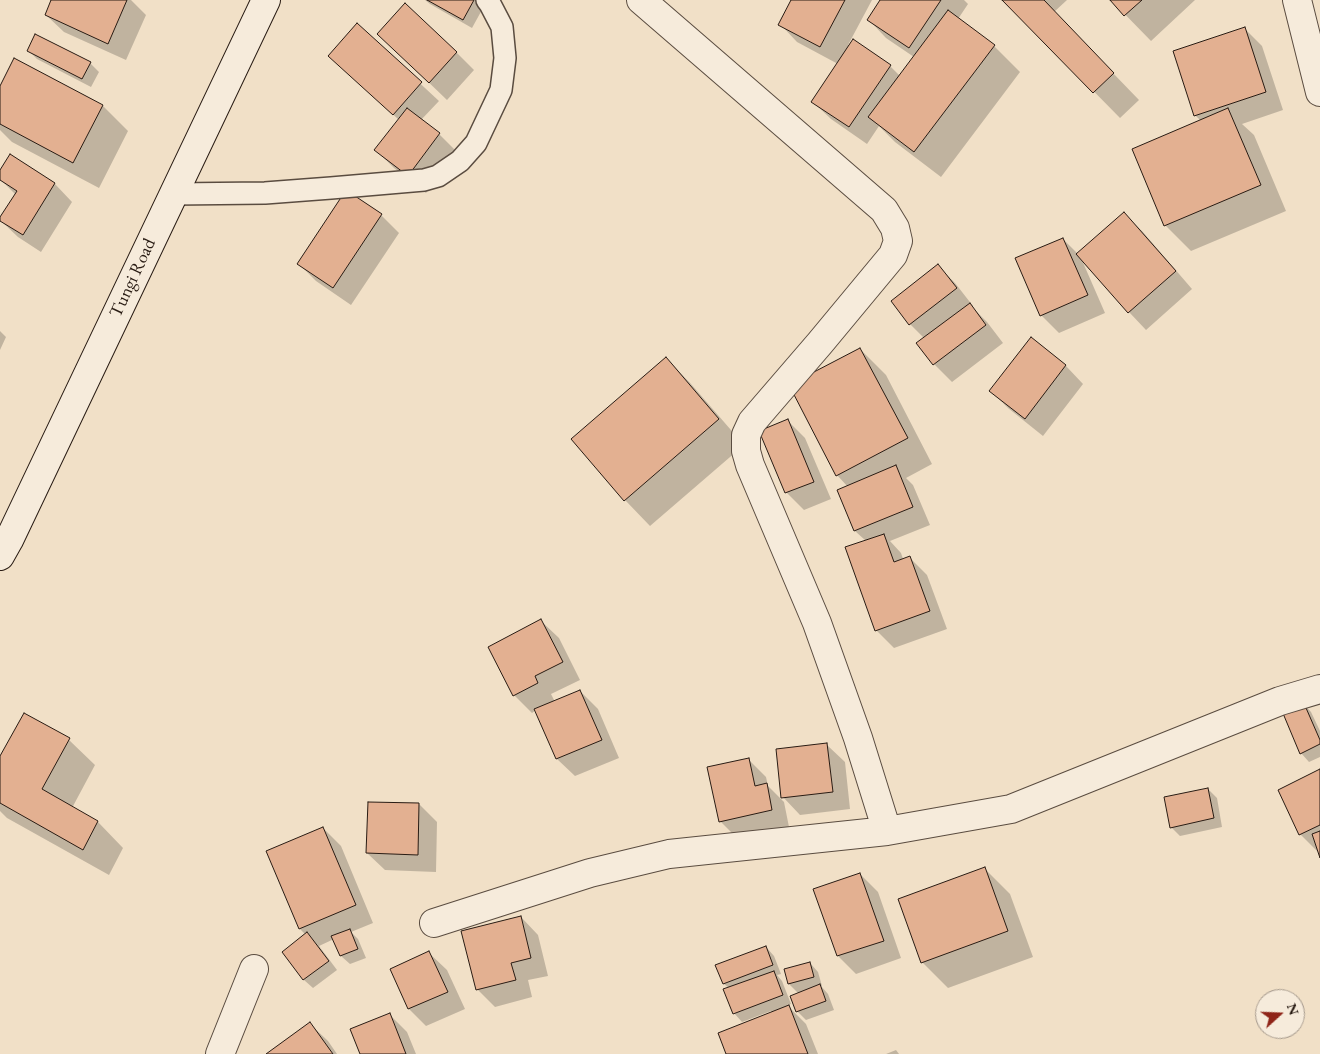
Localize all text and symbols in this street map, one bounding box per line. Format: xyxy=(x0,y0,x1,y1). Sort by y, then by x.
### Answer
street label: Tungi Road xyxy=(105,235,161,321)
north arrow xyxy=(1255,989,1305,1039)
text: N xyxy=(1283,1001,1304,1018)

